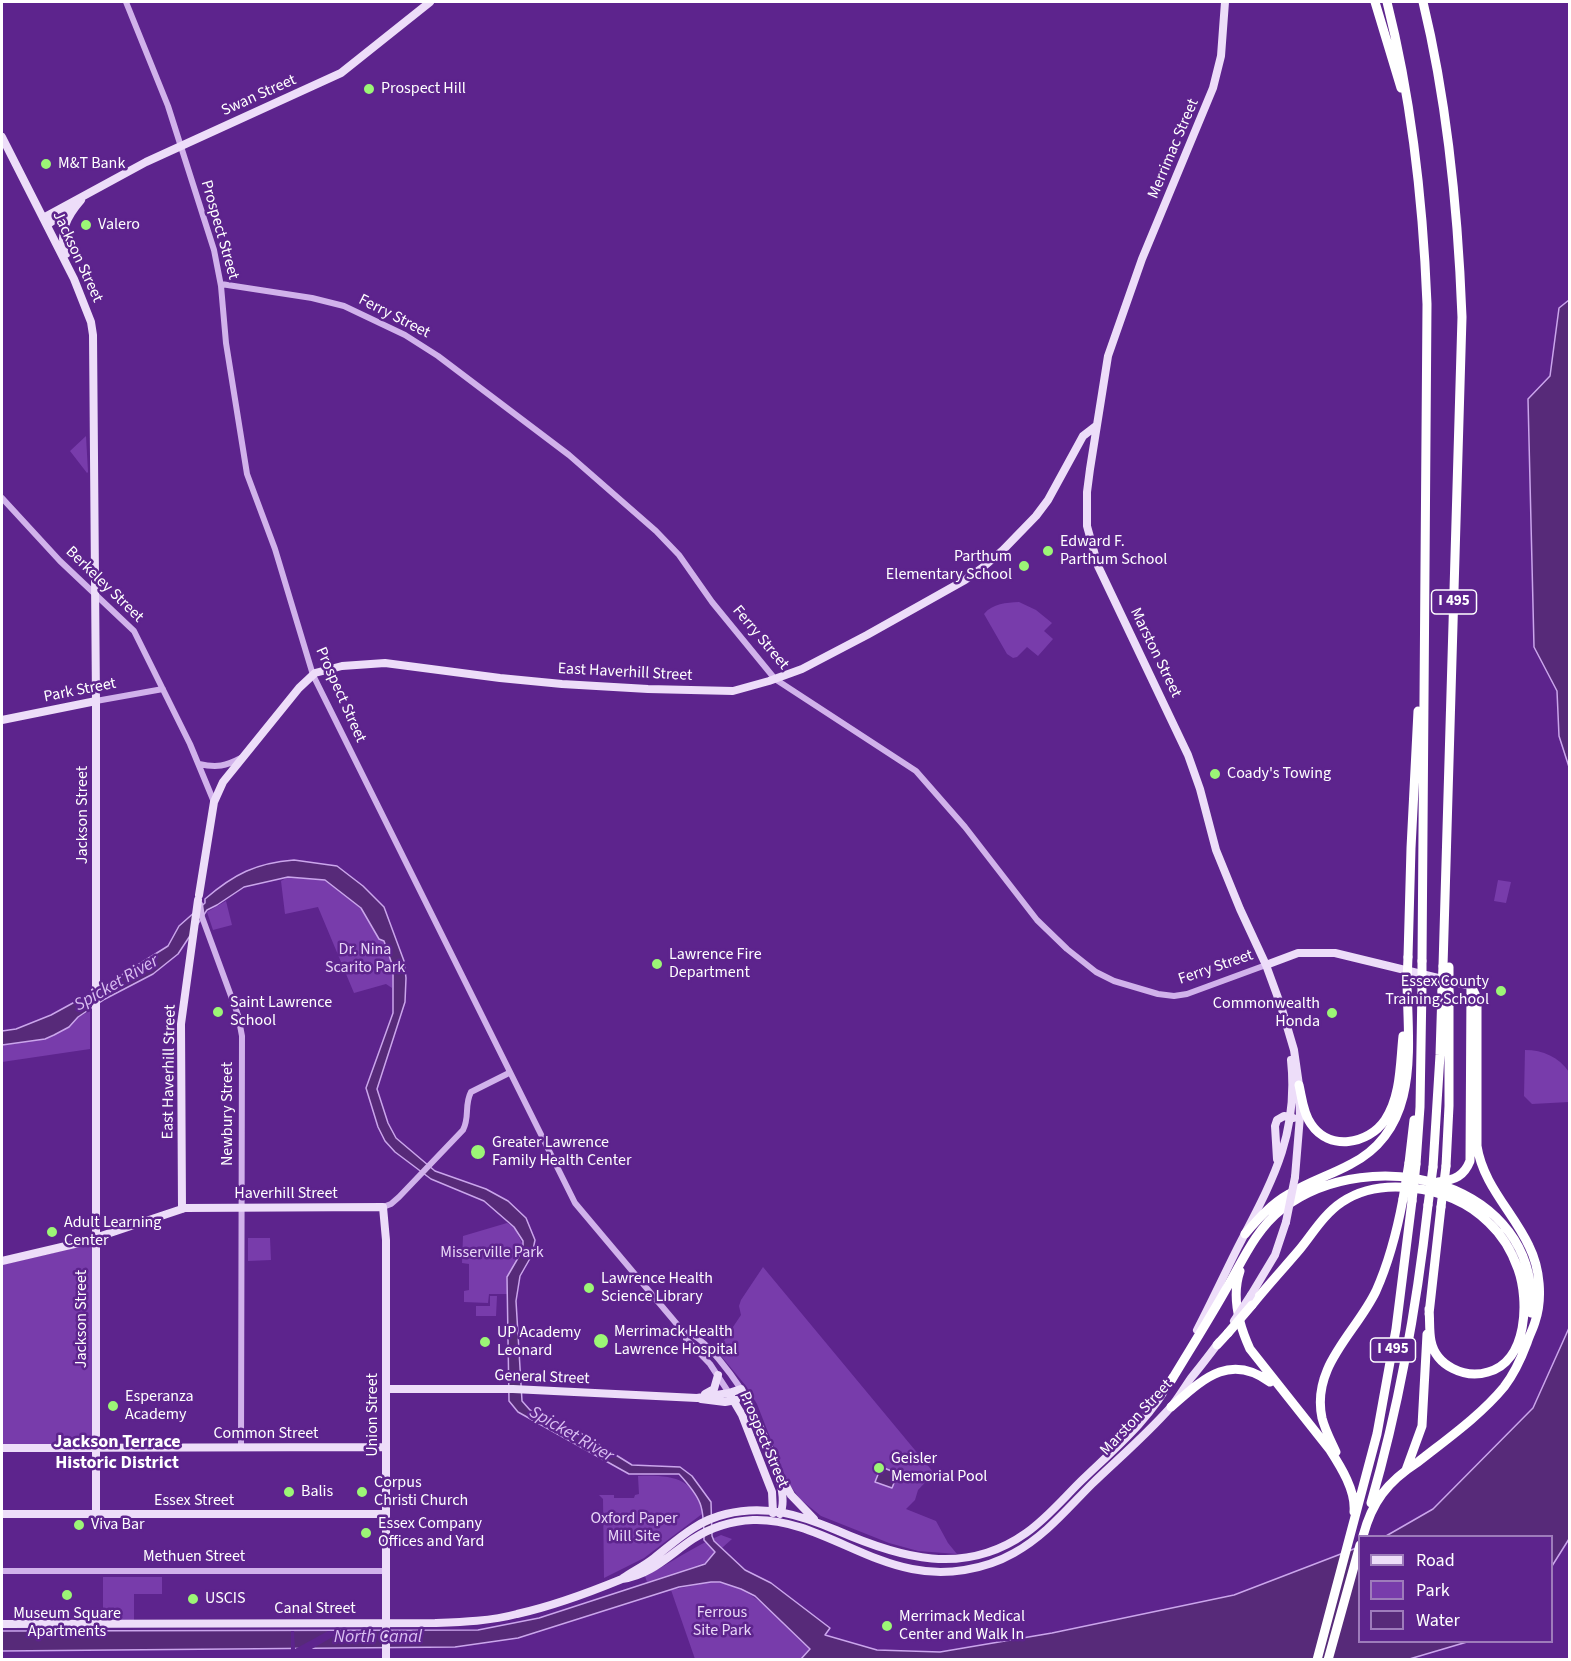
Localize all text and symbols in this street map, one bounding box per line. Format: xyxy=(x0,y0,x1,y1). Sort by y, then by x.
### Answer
street label: Swan Street xyxy=(219,71,299,121)
place label: Prospect Hill xyxy=(381,79,466,99)
marker: Prospect Hill xyxy=(362,82,376,96)
street label: Merrimac Street xyxy=(1144,96,1204,202)
place label: M&T Bank xyxy=(58,154,125,174)
marker: M&T Bank xyxy=(39,157,53,171)
street label: Prospect Street xyxy=(196,178,242,282)
street label: Jackson Street xyxy=(48,208,106,306)
place label: Valero xyxy=(98,215,140,235)
marker: Valero xyxy=(79,218,93,232)
street label: Ferry Street xyxy=(355,291,433,343)
place label: Edward F. Parthum School xyxy=(1060,532,1167,570)
street label: Berkeley Street xyxy=(61,543,147,627)
marker: Edward F. Parthum School xyxy=(1041,544,1055,558)
place label: Parthum Elementary School xyxy=(886,547,1012,585)
marker: Parthum Elementary School xyxy=(1017,559,1031,573)
road number: I 495 xyxy=(1432,590,1476,614)
street label: Ferry Street xyxy=(728,602,792,674)
street label: Marston Street xyxy=(1125,605,1185,701)
street label: Prospect Street xyxy=(310,644,370,746)
street label: East Haverhill Street xyxy=(557,660,693,686)
street label: Park Street xyxy=(42,675,118,707)
place label: Coady's Towing xyxy=(1227,764,1331,784)
street label: Jackson Street xyxy=(73,766,93,864)
marker: Coady's Towing xyxy=(1208,767,1222,781)
park label: Dr. Nina Scarito Park xyxy=(325,940,405,978)
place label: Lawrence Fire Department xyxy=(669,945,762,983)
street label: Ferry Street xyxy=(1176,946,1256,990)
water label: Spicket River xyxy=(71,951,163,1017)
marker: Lawrence Fire Department xyxy=(650,957,664,971)
place label: Essex County Training School xyxy=(1385,972,1489,1010)
marker: Essex County Training School xyxy=(1494,984,1508,998)
place label: Saint Lawrence School xyxy=(230,993,332,1031)
place label: Commonwealth Honda xyxy=(1213,994,1320,1032)
street label: East Haverhill Street xyxy=(159,1004,181,1140)
marker: Saint Lawrence School xyxy=(211,1005,225,1019)
marker: Commonwealth Honda xyxy=(1325,1006,1339,1020)
street label: Newbury Street xyxy=(218,1062,238,1166)
place label: Greater Lawrence Family Health Center xyxy=(492,1133,631,1171)
marker: Greater Lawrence Family Health Center xyxy=(469,1143,487,1161)
street label: Haverhill Street xyxy=(234,1184,338,1204)
place label: Adult Learning Center xyxy=(64,1213,161,1251)
marker: Adult Learning Center xyxy=(45,1225,59,1239)
park label: Misserville Park xyxy=(440,1243,544,1263)
place label: Lawrence Health Science Library xyxy=(601,1269,713,1307)
street label: Jackson Street xyxy=(72,1270,92,1368)
marker: Lawrence Health Science Library xyxy=(582,1281,596,1295)
place label: Merrimack Health Lawrence Hospital xyxy=(614,1322,737,1360)
place label: UP Academy Leonard xyxy=(497,1323,581,1361)
marker: Merrimack Health Lawrence Hospital xyxy=(592,1332,610,1350)
marker: UP Academy Leonard xyxy=(478,1335,492,1349)
road number: I 495 xyxy=(1370,1338,1416,1362)
street label: General Street xyxy=(494,1367,590,1389)
street label: Union Street xyxy=(363,1373,383,1457)
street label: Marston Street xyxy=(1097,1376,1177,1460)
place label: Esperanza Academy xyxy=(125,1387,193,1425)
street label: Prospect Street xyxy=(734,1389,792,1491)
marker: Esperanza Academy xyxy=(106,1399,120,1413)
water label: Spicket River xyxy=(525,1402,617,1468)
street label: Common Street xyxy=(213,1424,319,1444)
district label: Jackson Terrace Historic District xyxy=(53,1432,181,1474)
place label: Geisler Memorial Pool xyxy=(891,1449,987,1487)
marker: Geisler Memorial Pool xyxy=(872,1461,886,1475)
place label: Corpus Christi Church xyxy=(374,1473,468,1511)
place label: Balis xyxy=(301,1482,333,1502)
marker: Balis xyxy=(282,1485,296,1499)
marker: Corpus Christi Church xyxy=(355,1485,369,1499)
street label: Essex Street xyxy=(154,1491,234,1511)
park label: Oxford Paper Mill Site xyxy=(590,1509,678,1547)
place label: Essex Company Offices and Yard xyxy=(378,1514,484,1552)
place label: Viva Bar xyxy=(91,1515,145,1535)
marker: Viva Bar xyxy=(72,1518,86,1532)
marker: Essex Company Offices and Yard xyxy=(359,1526,373,1540)
legend xyxy=(1358,1535,1553,1643)
street label: Methuen Street xyxy=(143,1547,245,1567)
text: Road xyxy=(1416,1548,1455,1573)
text: Park xyxy=(1416,1578,1450,1603)
marker: Museum Square Apartments xyxy=(60,1588,74,1602)
place label: USCIS xyxy=(205,1589,246,1609)
marker: USCIS xyxy=(186,1592,200,1606)
street label: Canal Street xyxy=(274,1599,356,1619)
park label: Ferrous Site Park xyxy=(693,1603,751,1641)
place label: Museum Square Apartments xyxy=(13,1604,121,1642)
place label: Merrimack Medical Center and Walk In xyxy=(899,1607,1025,1645)
text: Water xyxy=(1416,1608,1460,1633)
marker: Merrimack Medical Center and Walk In xyxy=(880,1619,894,1633)
water label: North Canal xyxy=(334,1627,422,1649)

